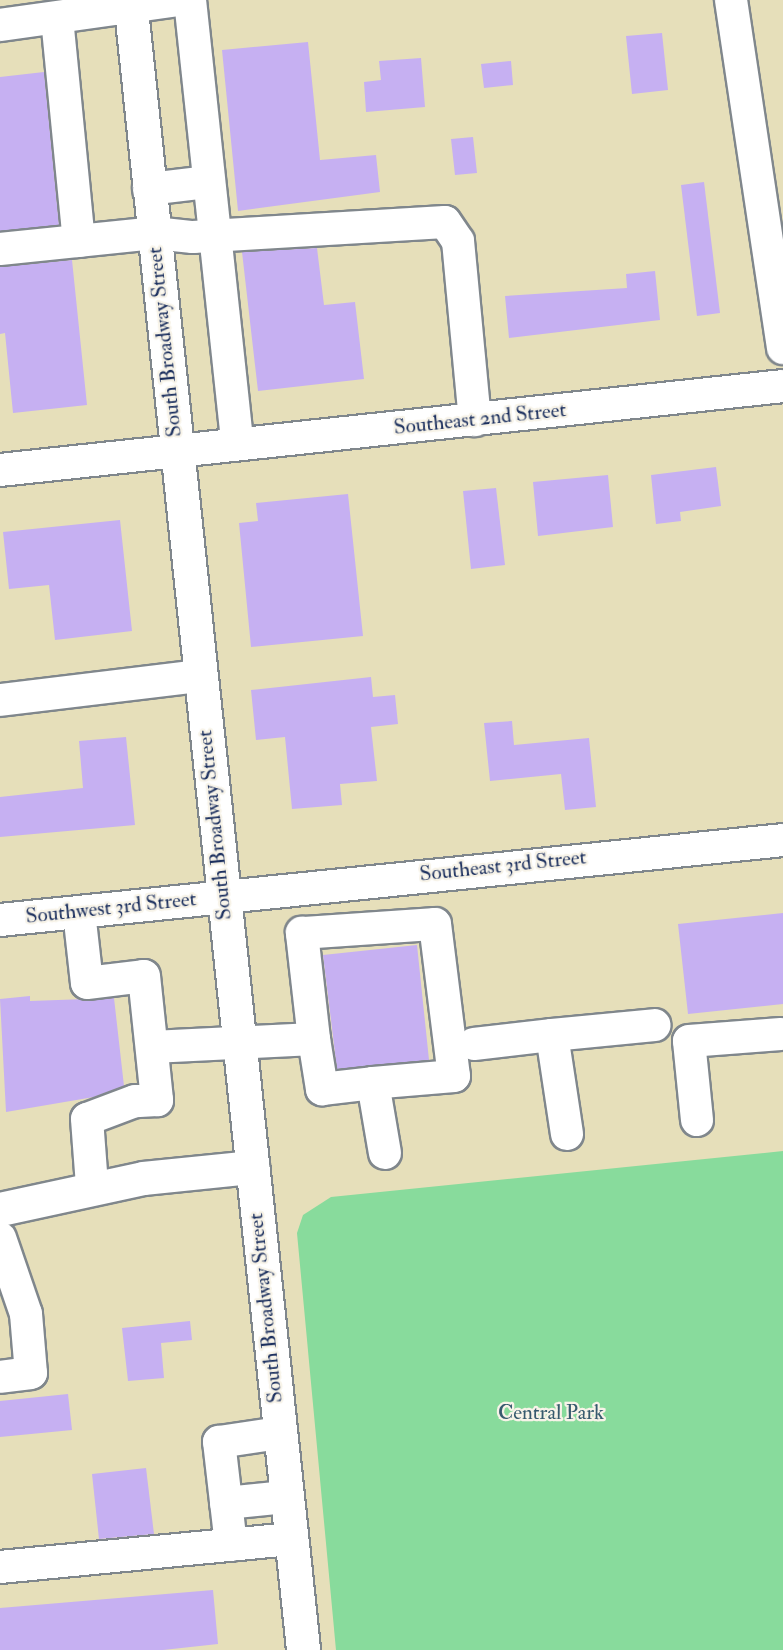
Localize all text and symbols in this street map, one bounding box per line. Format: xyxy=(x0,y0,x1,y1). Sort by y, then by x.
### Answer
street label: South Broadway Street xyxy=(142,246,188,438)
street label: Southeast 2nd Street xyxy=(393,397,567,441)
street label: South Broadway Street xyxy=(192,729,238,921)
street label: Southeast 3rd Street xyxy=(418,845,588,887)
street label: Southwest 3rd Street xyxy=(25,887,197,929)
street label: South Broadway Street xyxy=(243,1212,289,1404)
park label: Central Park xyxy=(498,1400,604,1426)

